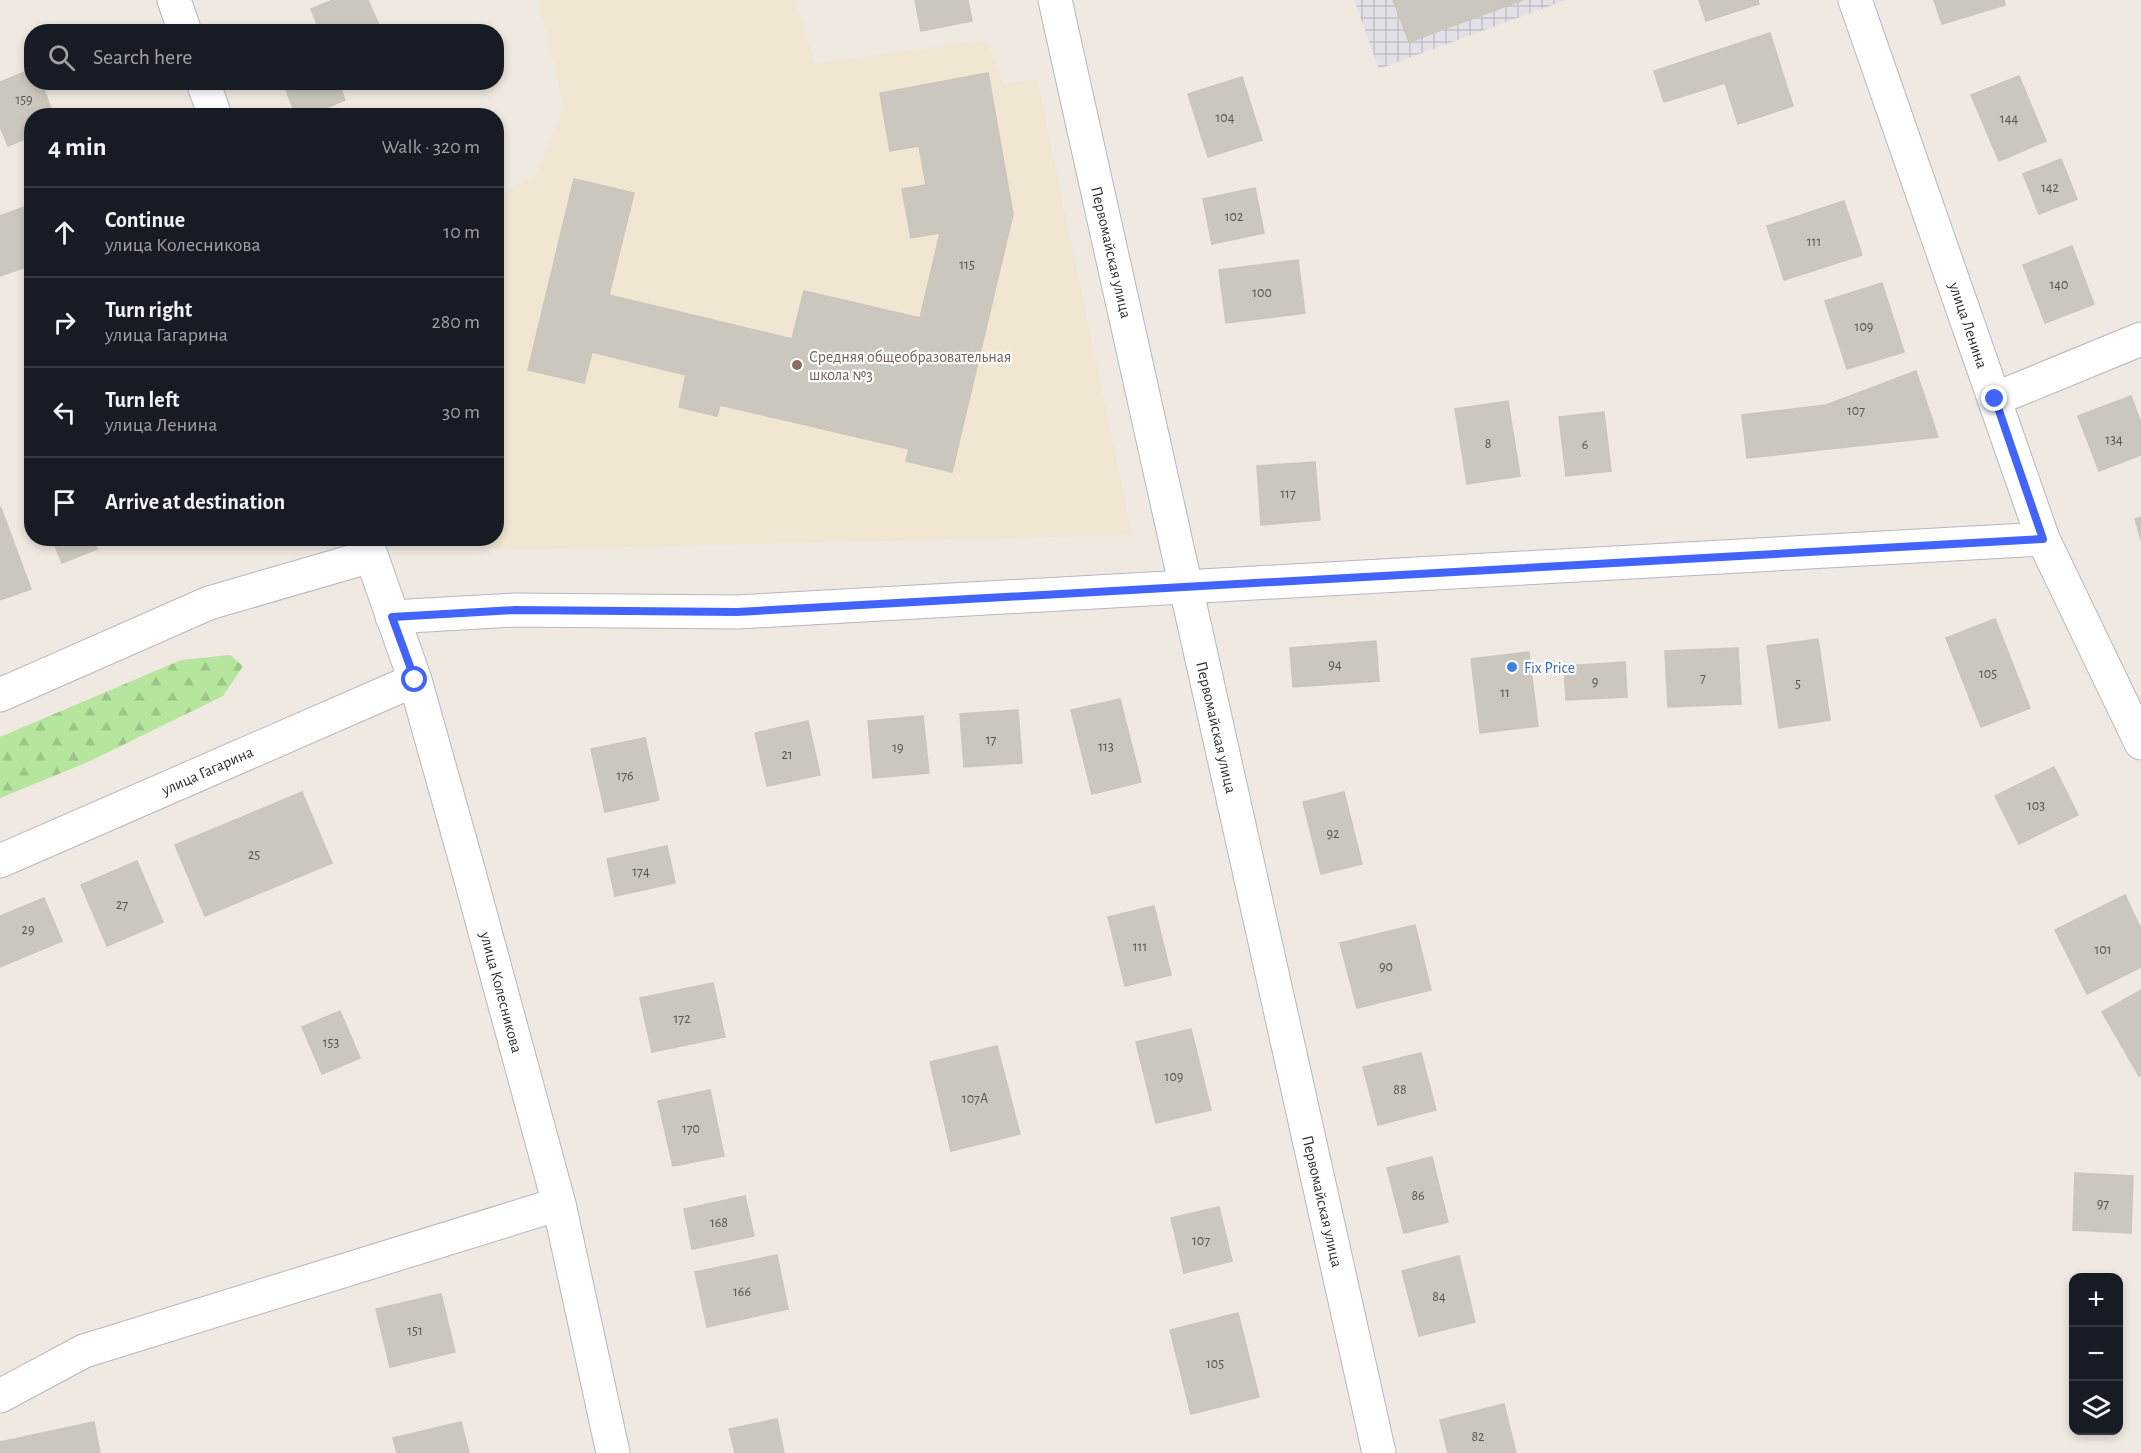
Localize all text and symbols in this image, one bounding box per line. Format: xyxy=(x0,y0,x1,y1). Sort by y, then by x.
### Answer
search box xyxy=(24,24,504,90)
icon: search xyxy=(45,41,78,74)
text: Search here xyxy=(93,46,192,68)
house number: 159 xyxy=(15,93,33,107)
house number: 104 xyxy=(1216,111,1235,125)
house number: 144 xyxy=(2000,112,2018,126)
text: 4 min xyxy=(48,134,107,160)
text: Walk · 320 m xyxy=(382,137,480,157)
house number: 142 xyxy=(2041,181,2059,195)
street label: Первомайская улица xyxy=(1087,185,1134,320)
text: Continue xyxy=(105,209,185,231)
house number: 102 xyxy=(1225,210,1243,224)
icon: ahead xyxy=(48,216,81,249)
text: 10 m xyxy=(443,222,480,242)
text: улица Колесникова xyxy=(105,235,261,255)
house number: 111 xyxy=(1807,235,1821,249)
house number: 115 xyxy=(959,258,975,272)
house number: 140 xyxy=(2050,278,2068,292)
street label: улица Ленина xyxy=(1945,279,1990,371)
house number: 100 xyxy=(1252,286,1272,300)
text: Turn right xyxy=(105,299,192,321)
icon: right xyxy=(48,306,81,339)
text: 280 m xyxy=(432,312,480,332)
house number: 109 xyxy=(1855,320,1873,334)
text: улица Гагарина xyxy=(105,325,228,345)
place label: Средняя общеобразовательная школа №3 xyxy=(809,349,1011,383)
marker: Средняя общеобразовательная школа №3 xyxy=(790,358,804,372)
route end xyxy=(1981,385,2007,411)
text: Turn left xyxy=(105,389,179,411)
icon: left xyxy=(48,396,81,429)
text: 30 m xyxy=(442,402,480,422)
house number: 107 xyxy=(1847,404,1865,418)
text: улица Ленина xyxy=(105,415,217,435)
house number: 134 xyxy=(2105,433,2123,447)
house number: 8 xyxy=(1485,437,1491,451)
house number: 6 xyxy=(1582,438,1588,452)
icon: arrive xyxy=(48,486,81,519)
house number: 117 xyxy=(1280,487,1296,501)
text: Arrive at destination xyxy=(105,491,285,513)
house number: 94 xyxy=(1328,658,1342,672)
street label: Первомайская улица xyxy=(1192,660,1239,795)
marker: Fix Price xyxy=(1505,660,1519,674)
place label: Fix Price xyxy=(1524,660,1575,676)
route start xyxy=(401,666,427,692)
house number: 105 xyxy=(1979,667,1997,681)
house number: 7 xyxy=(1700,671,1706,685)
house number: 9 xyxy=(1592,675,1598,689)
house number: 5 xyxy=(1795,677,1801,691)
house number: 11 xyxy=(1500,686,1510,700)
house number: 17 xyxy=(986,733,996,747)
house number: 113 xyxy=(1098,740,1114,754)
house number: 19 xyxy=(892,741,904,755)
street label: улица Гагарина xyxy=(158,744,256,800)
house number: 21 xyxy=(781,748,793,762)
house number: 176 xyxy=(616,769,634,783)
house number: 103 xyxy=(2027,799,2045,813)
house number: 92 xyxy=(1327,827,1339,841)
house number: 25 xyxy=(248,848,260,862)
house number: 174 xyxy=(632,865,650,879)
house number: 27 xyxy=(116,898,128,912)
house number: 29 xyxy=(22,923,34,937)
street label: улица Колесникова xyxy=(476,929,525,1055)
house number: 111 xyxy=(1133,940,1147,954)
house number: 101 xyxy=(2094,943,2112,957)
house number: 90 xyxy=(1379,960,1393,974)
house number: 172 xyxy=(673,1012,691,1026)
house number: 153 xyxy=(323,1036,339,1050)
house number: 109 xyxy=(1165,1070,1183,1084)
house number: 88 xyxy=(1393,1083,1407,1097)
house number: 107А xyxy=(962,1092,988,1106)
house number: 170 xyxy=(682,1122,700,1136)
street label: Первомайская улица xyxy=(1298,1134,1345,1269)
house number: 86 xyxy=(1411,1189,1425,1203)
house number: 97 xyxy=(2097,1197,2109,1211)
house number: 168 xyxy=(710,1216,728,1230)
house number: 107 xyxy=(1192,1234,1210,1248)
map controls xyxy=(2069,1273,2123,1435)
button: + xyxy=(2069,1273,2123,1327)
house number: 166 xyxy=(733,1285,751,1299)
house number: 84 xyxy=(1432,1290,1446,1304)
house number: 151 xyxy=(407,1324,423,1338)
button: − xyxy=(2069,1327,2123,1381)
house number: 105 xyxy=(1206,1357,1224,1371)
button: layers xyxy=(2069,1381,2123,1435)
house number: 82 xyxy=(1471,1430,1485,1444)

